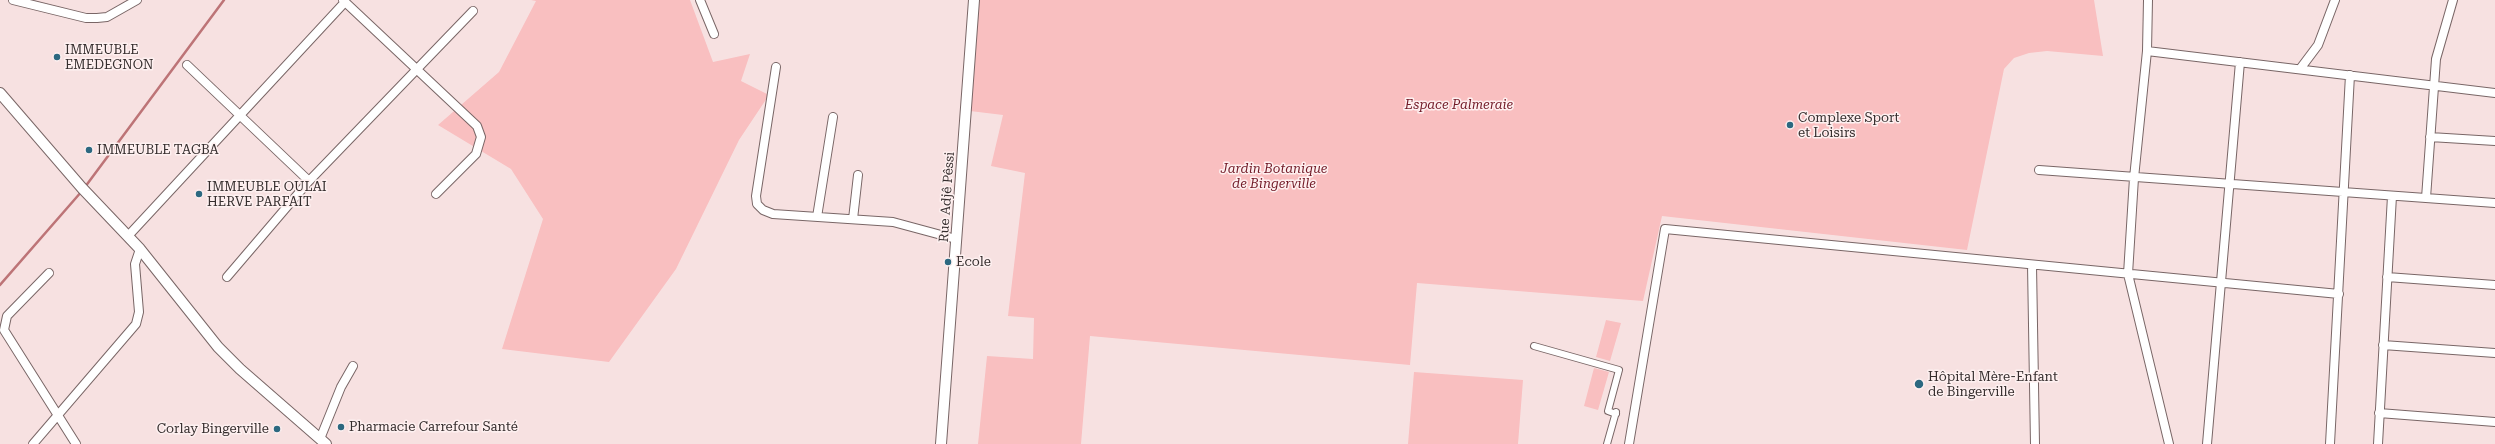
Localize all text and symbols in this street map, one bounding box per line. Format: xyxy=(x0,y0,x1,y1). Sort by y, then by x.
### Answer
place label: IMMEUBLE EMEDEGNON xyxy=(65,42,153,73)
marker: IMMEUBLE EMEDEGNON xyxy=(52,52,62,62)
park label: Espace Palmeraie xyxy=(1405,97,1513,113)
place label: Complexe Sport et Loisirs xyxy=(1798,110,1899,141)
marker: Complexe Sport et Loisirs xyxy=(1785,120,1795,130)
place label: IMMEUBLE TAGBA xyxy=(97,142,219,158)
marker: IMMEUBLE TAGBA xyxy=(84,145,94,155)
street label: Rue Adjê Pêssi xyxy=(936,151,958,243)
park label: Jardin Botanique de Bingerville xyxy=(1221,161,1327,192)
place label: IMMEUBLE OULAI HERVE PARFAIT xyxy=(207,179,327,210)
marker: IMMEUBLE OULAI HERVE PARFAIT xyxy=(194,189,204,199)
place label: Ecole xyxy=(956,254,991,270)
marker: Ecole xyxy=(943,257,953,267)
place label: Hôpital Mère-Enfant de Bingerville xyxy=(1928,369,2058,400)
marker: Hôpital Mère-Enfant de Bingerville xyxy=(1913,378,1925,390)
place label: Pharmacie Carrefour Santé xyxy=(349,419,518,435)
place label: Corlay Bingerville xyxy=(157,421,269,437)
marker: Pharmacie Carrefour Santé xyxy=(336,422,346,432)
marker: Corlay Bingerville xyxy=(272,424,282,434)

